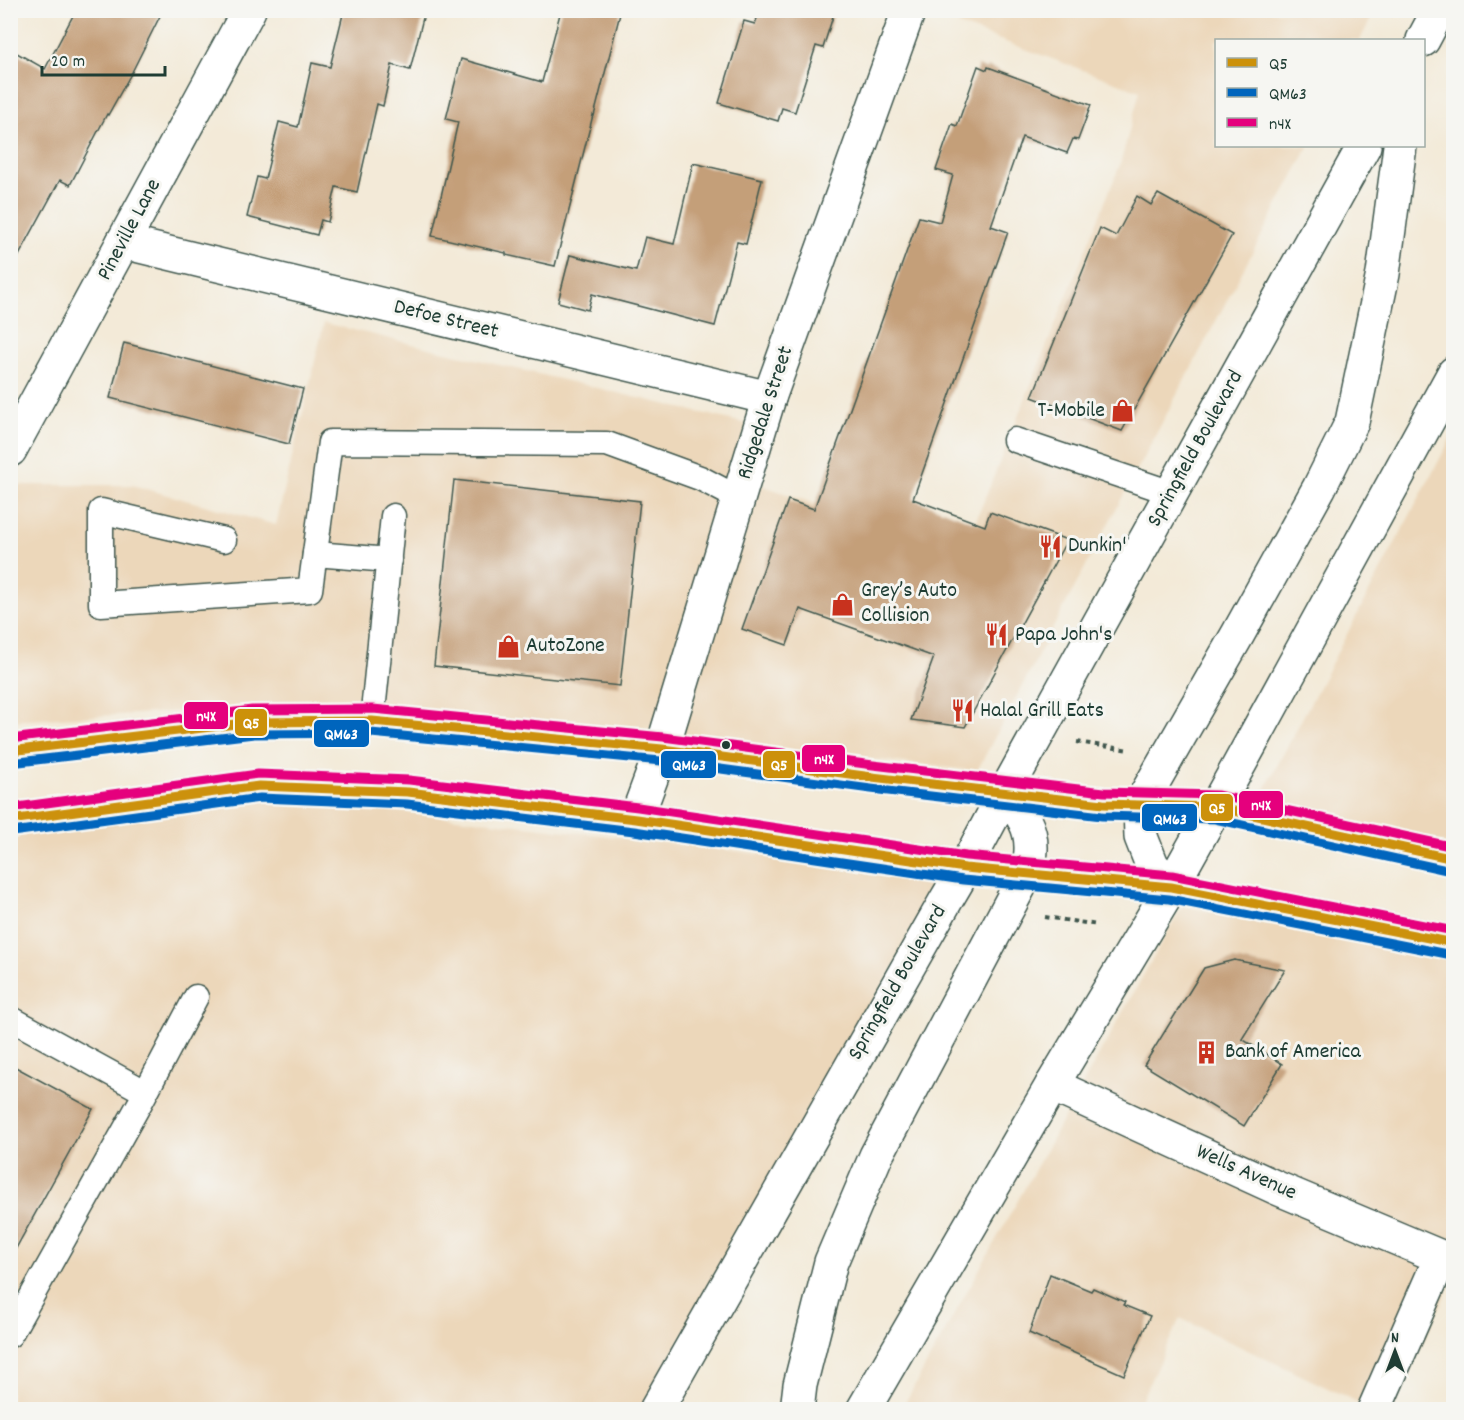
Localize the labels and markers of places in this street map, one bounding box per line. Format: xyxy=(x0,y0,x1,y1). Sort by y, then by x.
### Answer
place label: T-Mobile xyxy=(1038,396,1105,427)
shop icon: T-Mobile xyxy=(1110,398,1136,424)
place label: Dunkin' xyxy=(1068,531,1127,562)
restaurant icon: Dunkin' xyxy=(1037,533,1063,559)
place label: Grey’s Auto Collision xyxy=(861,576,957,632)
shop icon: Grey’s Auto Collision xyxy=(830,591,856,617)
place label: Papa John's xyxy=(1015,620,1112,651)
restaurant icon: Papa John's xyxy=(984,622,1010,648)
place label: AutoZone xyxy=(526,631,605,662)
shop icon: AutoZone xyxy=(495,633,521,659)
place label: Halal Grill Eats xyxy=(980,696,1104,727)
restaurant icon: Halal Grill Eats xyxy=(949,698,975,724)
unlabelled marker xyxy=(720,739,732,751)
place label: Bank of America xyxy=(1225,1037,1361,1068)
building icon: Bank of America xyxy=(1194,1039,1220,1065)

